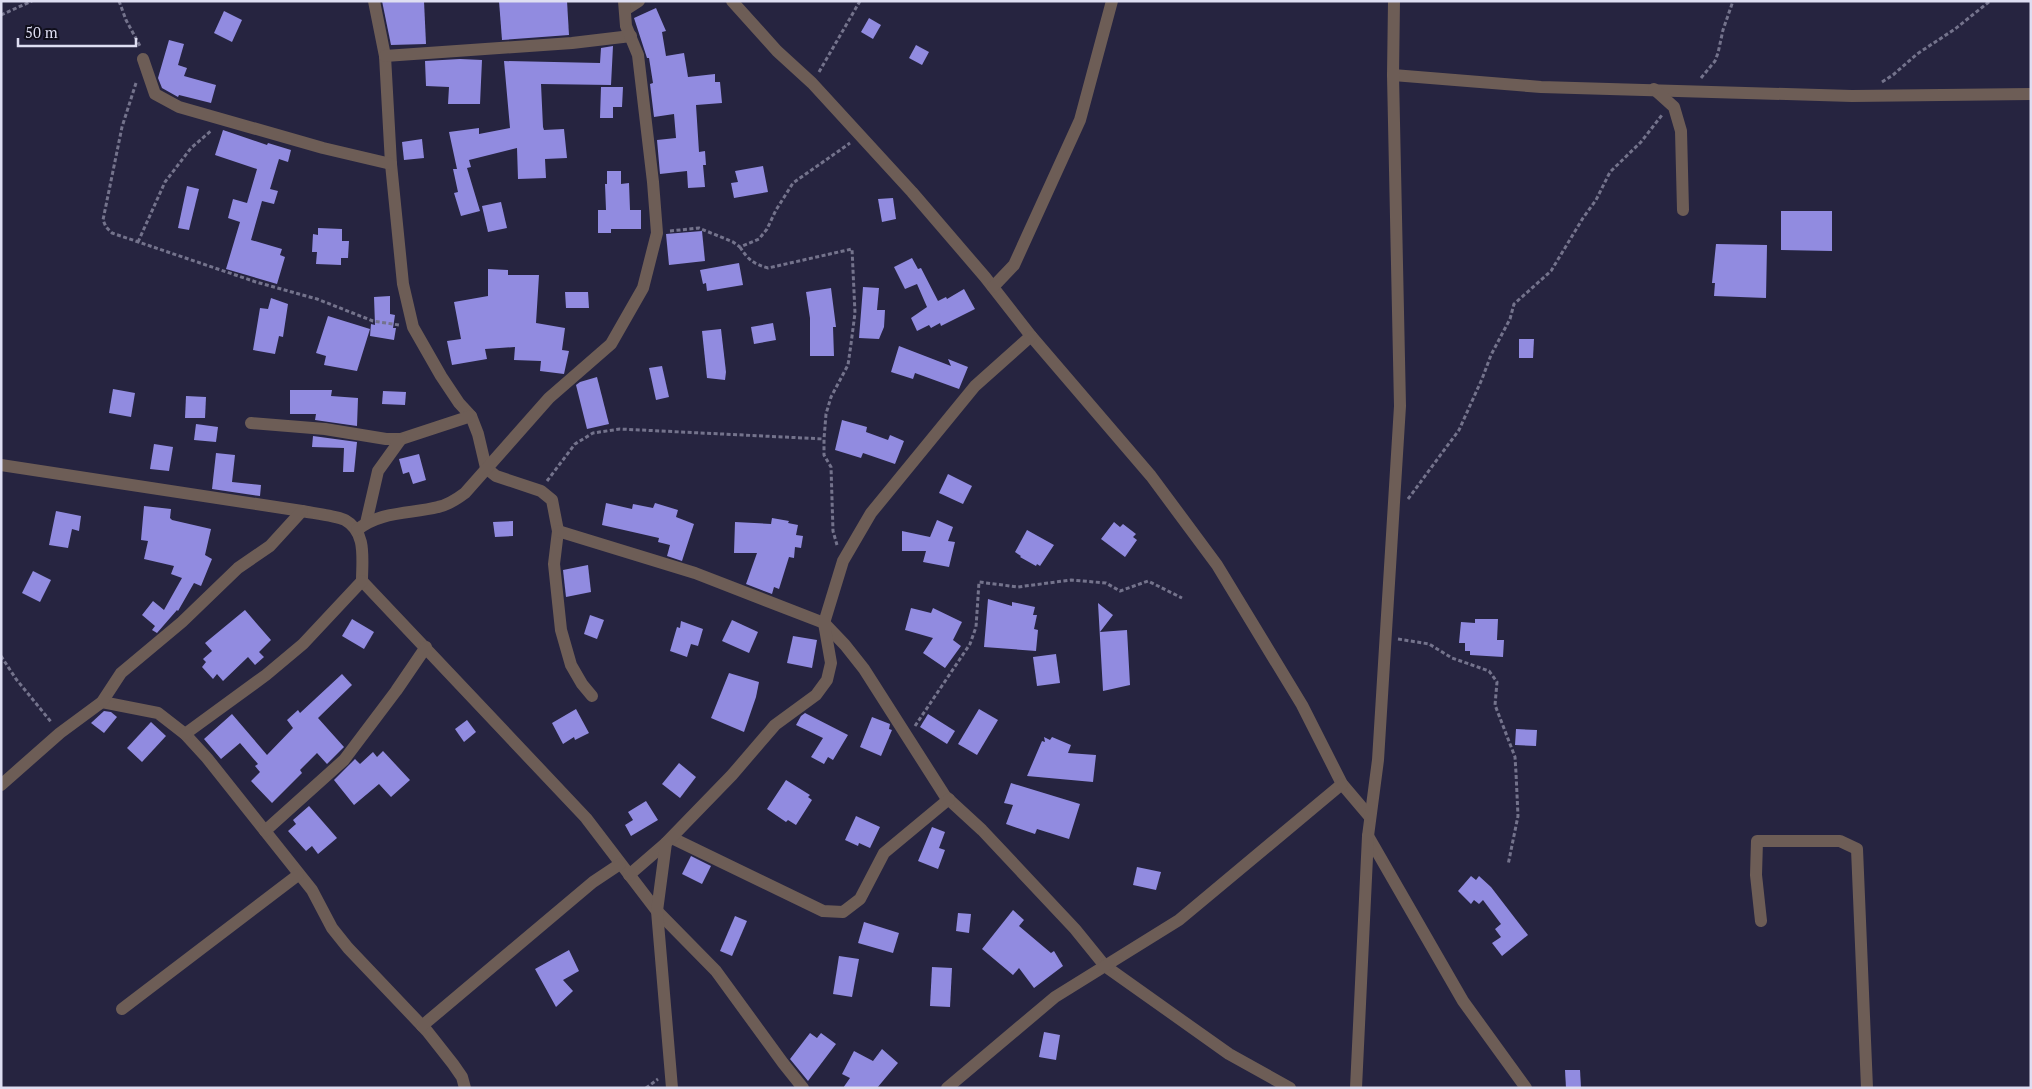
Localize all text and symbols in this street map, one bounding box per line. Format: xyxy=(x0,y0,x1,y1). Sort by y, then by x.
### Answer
scale bar xyxy=(18,15,135,47)
text: 50 m xyxy=(25,22,58,42)

